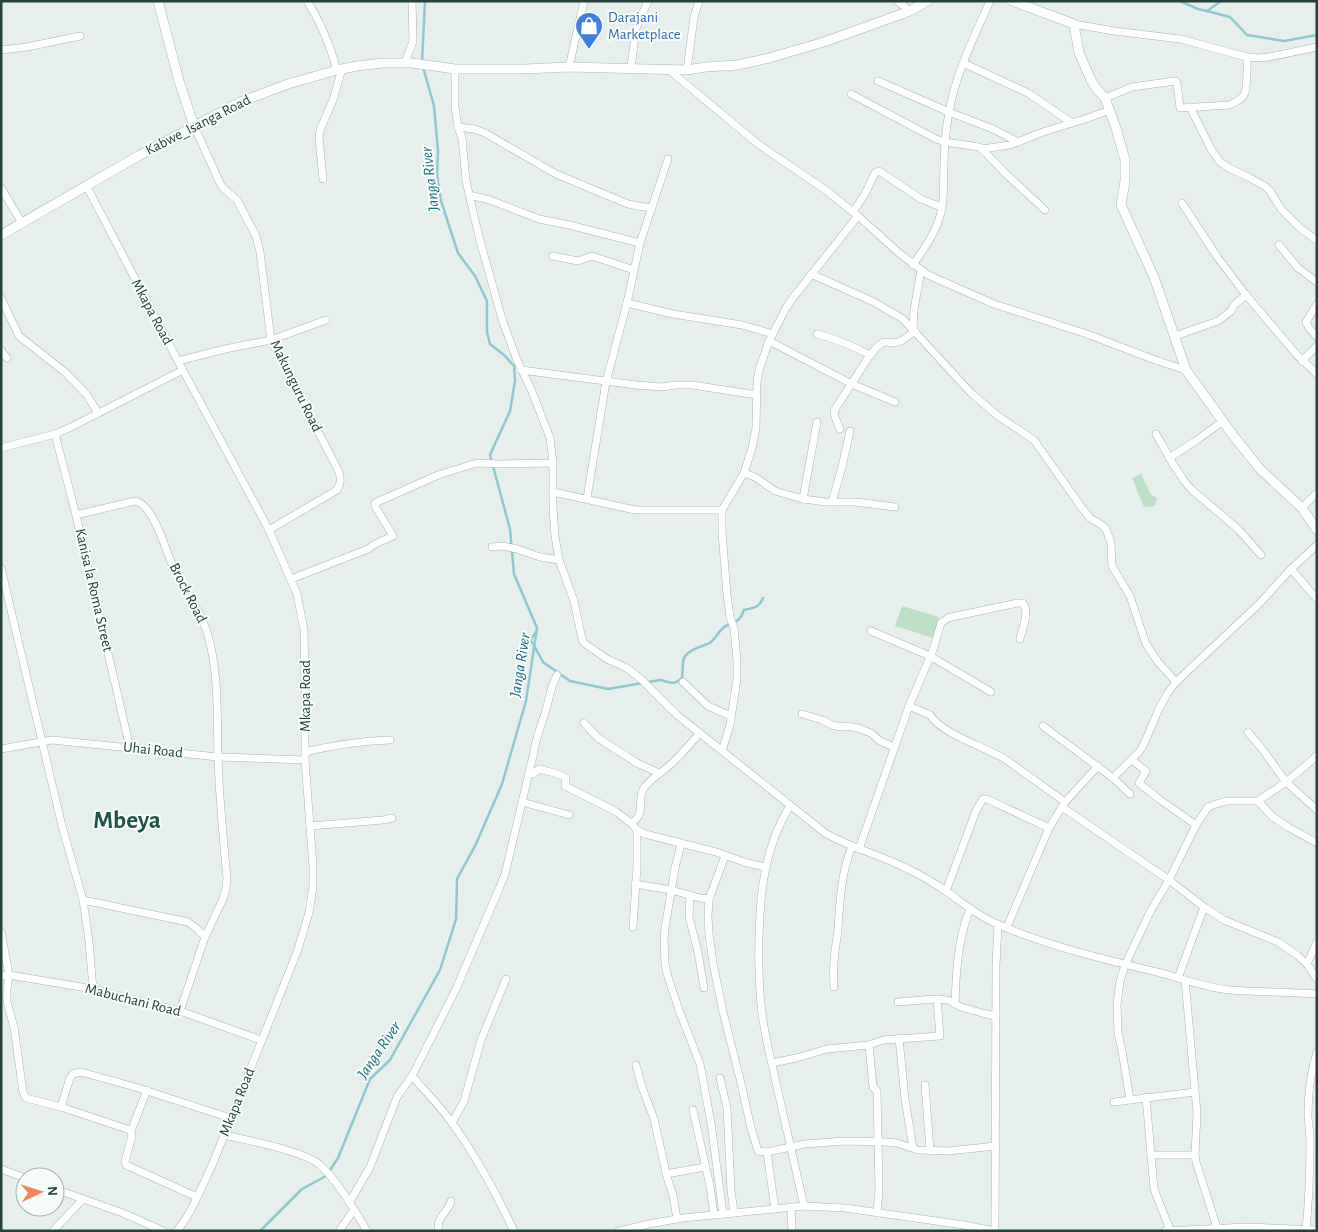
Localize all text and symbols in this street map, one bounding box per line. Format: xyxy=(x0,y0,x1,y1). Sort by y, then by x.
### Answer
place label: Darajani Marketplace xyxy=(608,10,681,42)
shop icon: Darajani Marketplace xyxy=(574,11,604,50)
street label: Kabwe_Isanga Road xyxy=(143,92,253,158)
water label: Janga River xyxy=(418,145,442,213)
street label: Mkapa Road xyxy=(128,277,176,348)
street label: Makunguru Road xyxy=(267,338,325,435)
street label: Kanisa la Roma Street xyxy=(73,527,116,653)
street label: Brock Road xyxy=(167,561,210,626)
water label: Janga River xyxy=(507,631,533,699)
street label: Mkapa Road xyxy=(298,660,313,732)
street label: Uhai Road xyxy=(122,739,184,761)
district label: Mbeya xyxy=(93,808,161,833)
street label: Mabuchani Road xyxy=(84,981,183,1019)
water label: Janga River xyxy=(354,1018,404,1082)
street label: Mkapa Road xyxy=(217,1066,258,1138)
north arrow xyxy=(15,1167,65,1217)
text: N xyxy=(45,1186,59,1197)

